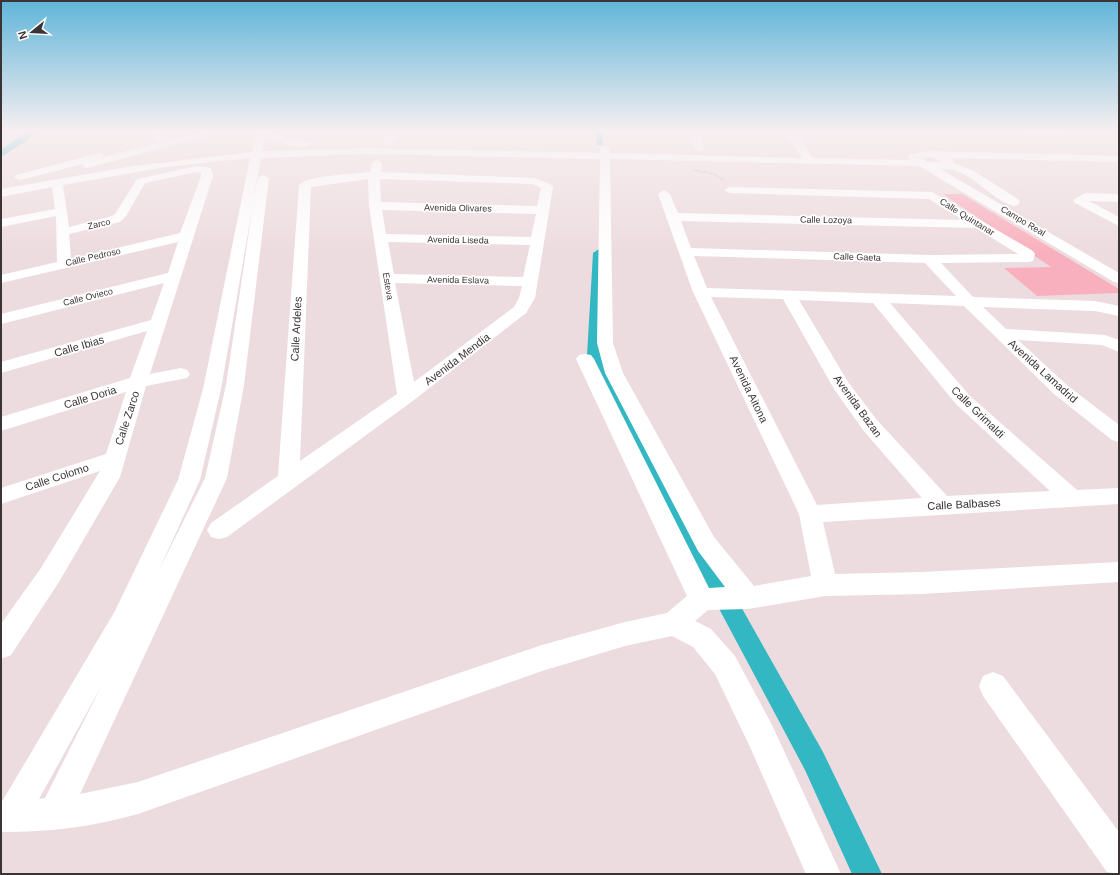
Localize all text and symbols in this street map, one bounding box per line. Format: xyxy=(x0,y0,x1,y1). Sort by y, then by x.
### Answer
north arrow xyxy=(12,12,52,52)
text: N xyxy=(16,29,29,41)
street label: Calle Quintanar xyxy=(938,196,996,238)
street label: Avenida Olivares xyxy=(424,202,493,214)
street label: Campo Real xyxy=(999,204,1047,238)
street label: Calle Lozoya xyxy=(800,215,852,225)
street label: Zarco xyxy=(87,217,111,231)
street label: Avenida Liseda xyxy=(427,234,489,246)
street label: Calle Pedroso xyxy=(64,246,122,268)
street label: Calle Gaeta xyxy=(833,251,881,263)
street label: Esteva xyxy=(381,272,395,300)
street label: Avenida Eslava xyxy=(427,274,489,286)
street label: Calle Ovieco xyxy=(62,286,114,308)
street label: Calle Ardeles xyxy=(288,296,304,362)
street label: Avenida Mendia xyxy=(422,330,493,387)
street label: Calle Ibias xyxy=(53,333,106,359)
street label: Avenida Lamadrid xyxy=(1006,337,1080,405)
street label: Avenida Aitona xyxy=(728,353,771,425)
street label: Avenida Bazan xyxy=(831,373,885,439)
street label: Calle Doria xyxy=(62,383,119,411)
street label: Calle Grimaldi xyxy=(949,384,1007,440)
street label: Calle Zarco xyxy=(113,389,141,447)
street label: Calle Colomo xyxy=(24,461,90,493)
street label: Calle Balbases xyxy=(927,496,1001,512)

